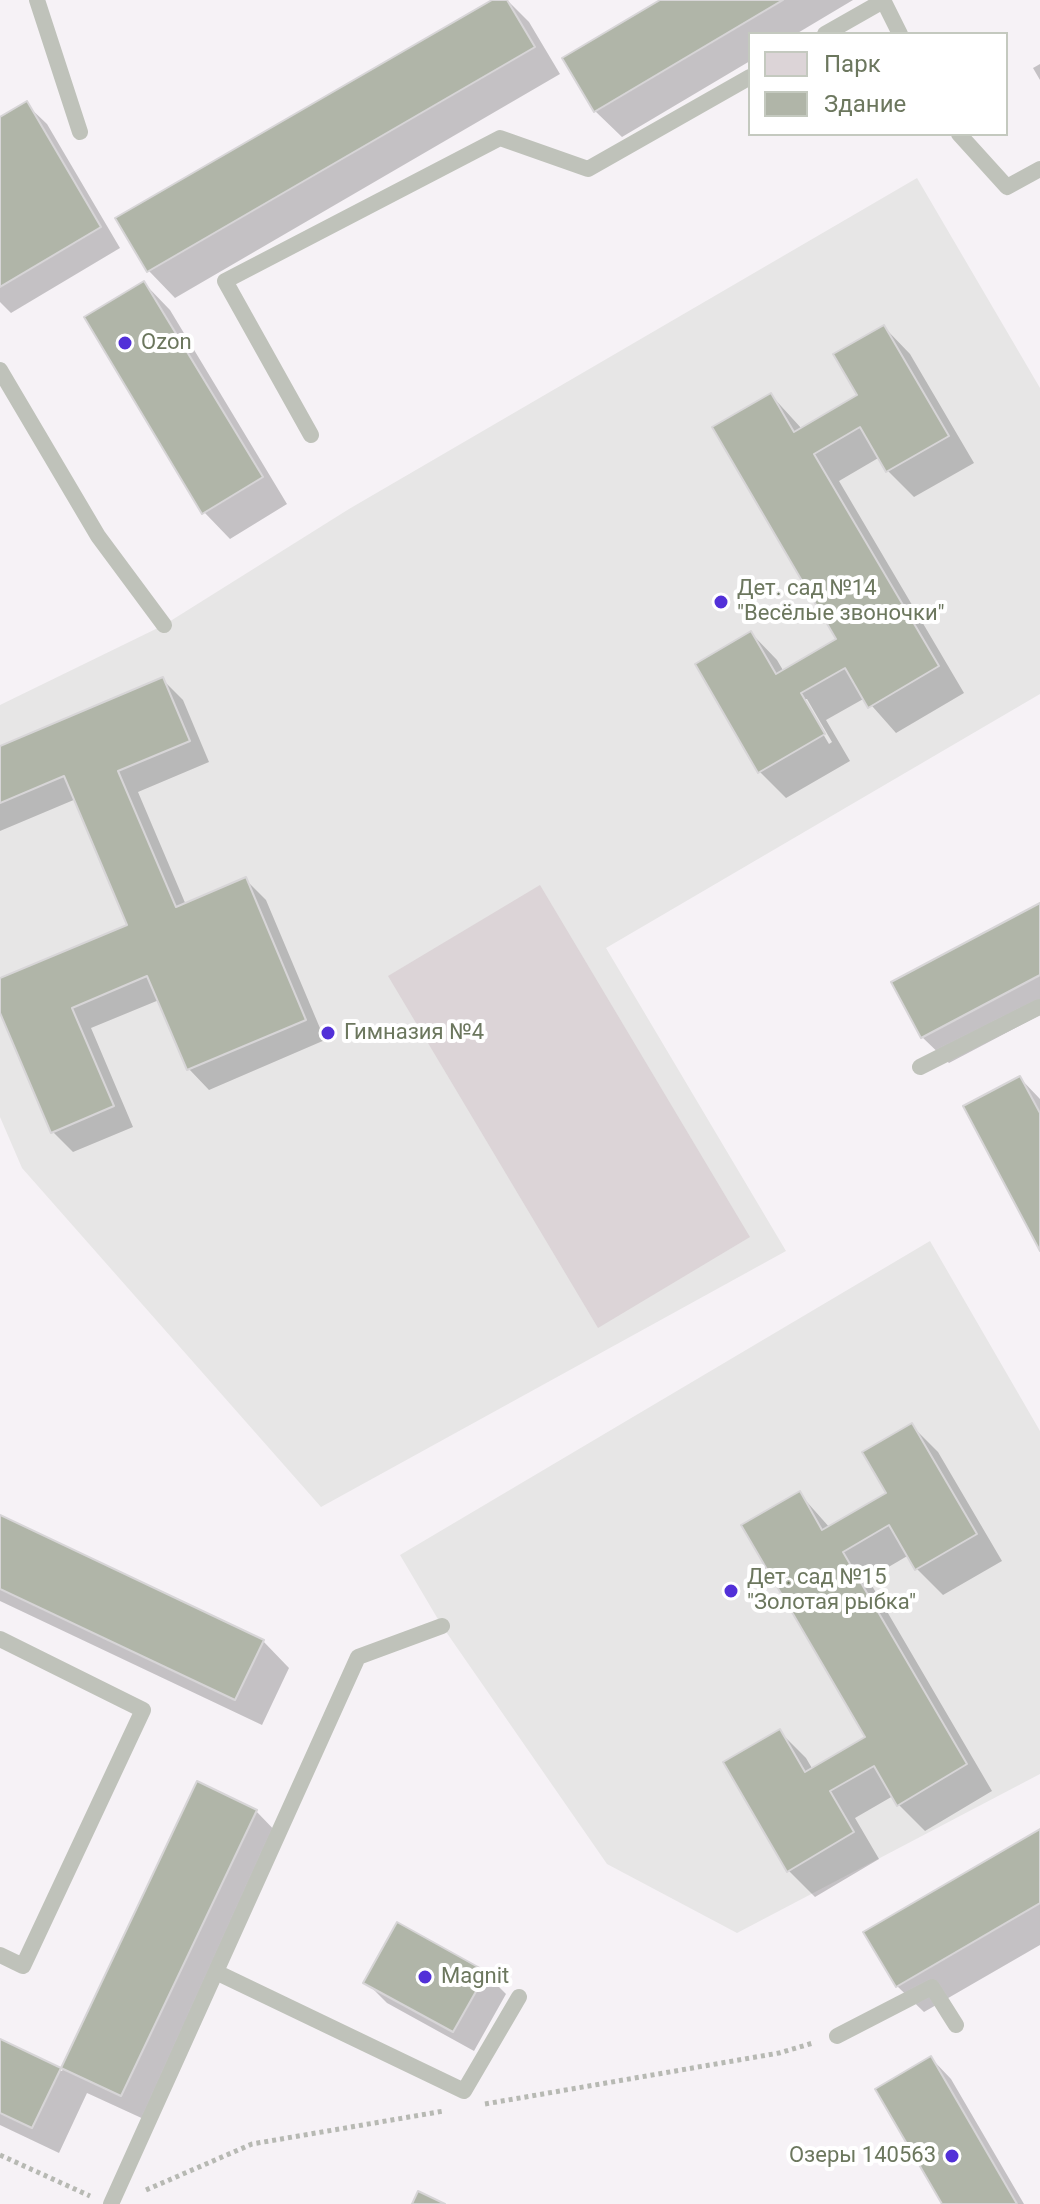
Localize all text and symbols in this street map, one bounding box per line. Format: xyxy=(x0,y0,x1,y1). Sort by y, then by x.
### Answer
legend xyxy=(748,32,1008,136)
text: Парк xyxy=(824,50,881,78)
text: Здание xyxy=(824,90,906,118)
place label: Ozon xyxy=(141,330,192,356)
marker: Ozon xyxy=(116,334,134,352)
place label: Дет. сад №14 "Весёлые звоночки" xyxy=(737,576,945,628)
marker: Дет. сад №14 "Весёлые звоночки" xyxy=(712,593,730,611)
place label: Гимназия №4 xyxy=(344,1020,484,1046)
marker: Гимназия №4 xyxy=(319,1024,337,1042)
place label: Дет. сад №15 "Золотая рыбка" xyxy=(747,1565,916,1616)
marker: Дет. сад №15 "Золотая рыбка" xyxy=(722,1582,740,1600)
place label: Magnit xyxy=(441,1964,509,1990)
marker: Magnit xyxy=(416,1968,434,1986)
place label: Озеры 140563 xyxy=(789,2143,936,2169)
marker: Озеры 140563 xyxy=(943,2147,961,2165)

